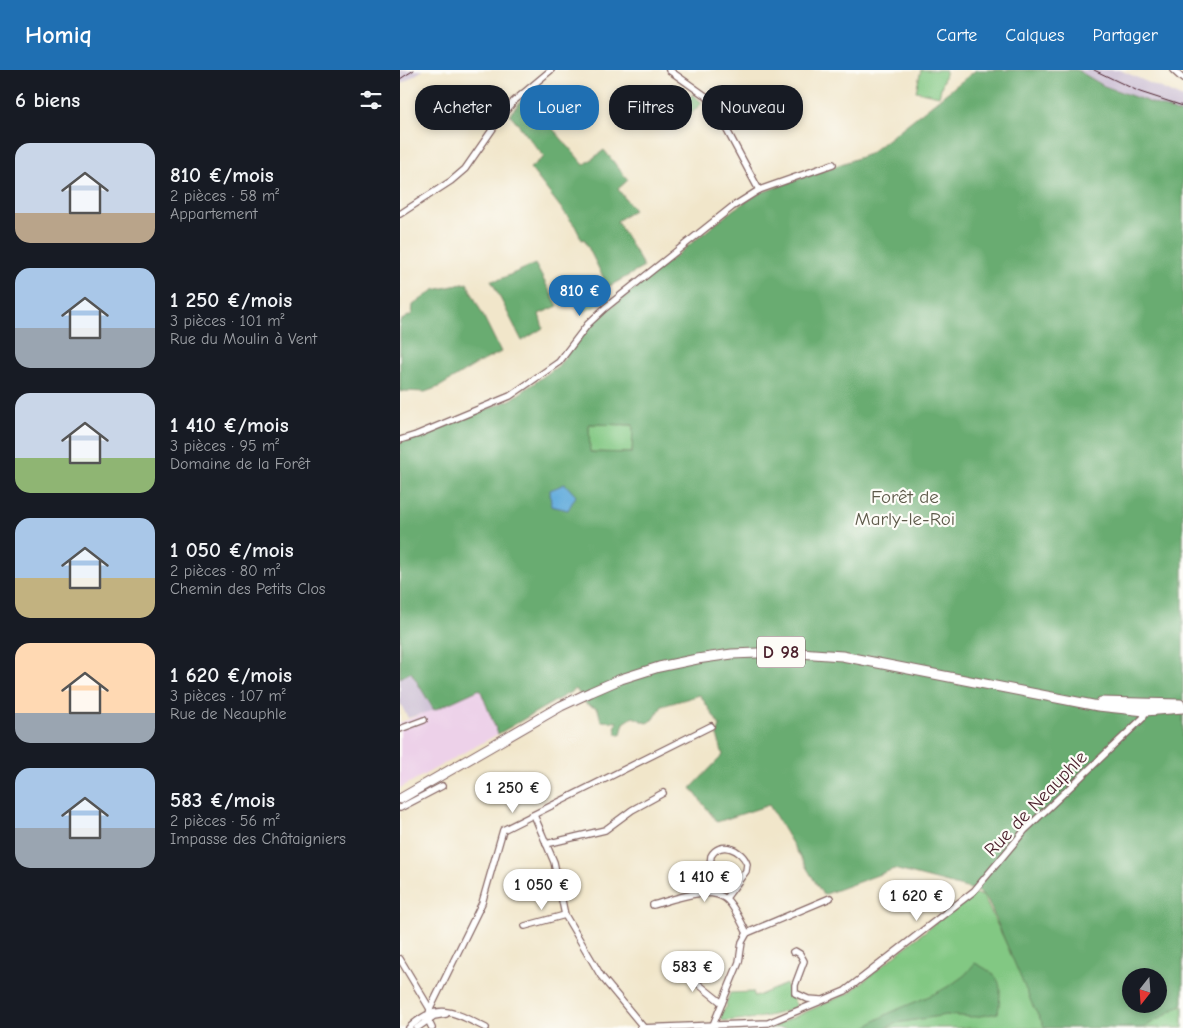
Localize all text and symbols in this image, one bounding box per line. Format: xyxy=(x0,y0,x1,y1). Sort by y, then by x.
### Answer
text: Homiq xyxy=(25,21,92,49)
text: Carte xyxy=(936,25,977,46)
text: Calques xyxy=(1005,25,1065,46)
text: Partager xyxy=(1093,25,1158,46)
chip: Acheter xyxy=(415,85,510,130)
chip: Louer xyxy=(520,85,599,130)
chip: Filtres xyxy=(609,85,692,130)
chip: Nouveau xyxy=(702,85,803,130)
icon: filters xyxy=(357,86,385,114)
text: 6 biens xyxy=(15,88,80,112)
icon: home xyxy=(55,163,115,223)
text: 810 €/mois xyxy=(170,163,274,187)
text: 2 pièces · 58 m² xyxy=(170,187,279,205)
text: Appartement xyxy=(170,205,258,223)
pin: 810 € xyxy=(545,274,615,317)
text: 810 € xyxy=(560,282,600,300)
icon: home xyxy=(55,288,115,348)
text: 1 250 €/mois xyxy=(170,288,292,312)
text: 3 pièces · 101 m² xyxy=(170,312,284,330)
text: Rue du Moulin à Vent xyxy=(170,330,317,348)
icon: home xyxy=(55,413,115,473)
text: 1 410 €/mois xyxy=(170,413,289,437)
text: 3 pièces · 95 m² xyxy=(170,437,279,455)
text: Domaine de la Forêt xyxy=(170,455,310,473)
park label: Forêt de Marly-le-Roi xyxy=(855,486,955,530)
icon: home xyxy=(55,538,115,598)
text: 1 050 €/mois xyxy=(170,538,294,562)
text: 2 pièces · 80 m² xyxy=(170,562,280,580)
text: Chemin des Petits Clos xyxy=(170,580,325,598)
road number: D 98 xyxy=(757,636,805,668)
icon: home xyxy=(55,663,115,723)
text: 1 620 €/mois xyxy=(170,663,292,687)
text: 3 pièces · 107 m² xyxy=(170,687,286,705)
text: Rue de Neauphle xyxy=(170,705,286,723)
street label: Rue de Neauphle xyxy=(980,746,1092,861)
pin: 1 250 € xyxy=(467,772,559,814)
text: 1 250 € xyxy=(486,779,540,797)
icon: home xyxy=(55,788,115,848)
text: 583 €/mois xyxy=(170,788,275,812)
text: 2 pièces · 56 m² xyxy=(170,812,280,830)
text: Impasse des Châtaigniers xyxy=(170,830,346,848)
pin: 1 410 € xyxy=(659,860,751,903)
pin: 1 050 € xyxy=(496,868,588,911)
text: 1 410 € xyxy=(679,868,731,886)
text: 1 050 € xyxy=(514,876,570,894)
pin: 1 620 € xyxy=(871,880,963,922)
text: 1 620 € xyxy=(890,887,944,905)
pin: 583 € xyxy=(658,950,728,993)
text: 583 € xyxy=(672,958,714,976)
north arrow xyxy=(1122,968,1168,1012)
map controls xyxy=(1122,968,1167,1013)

